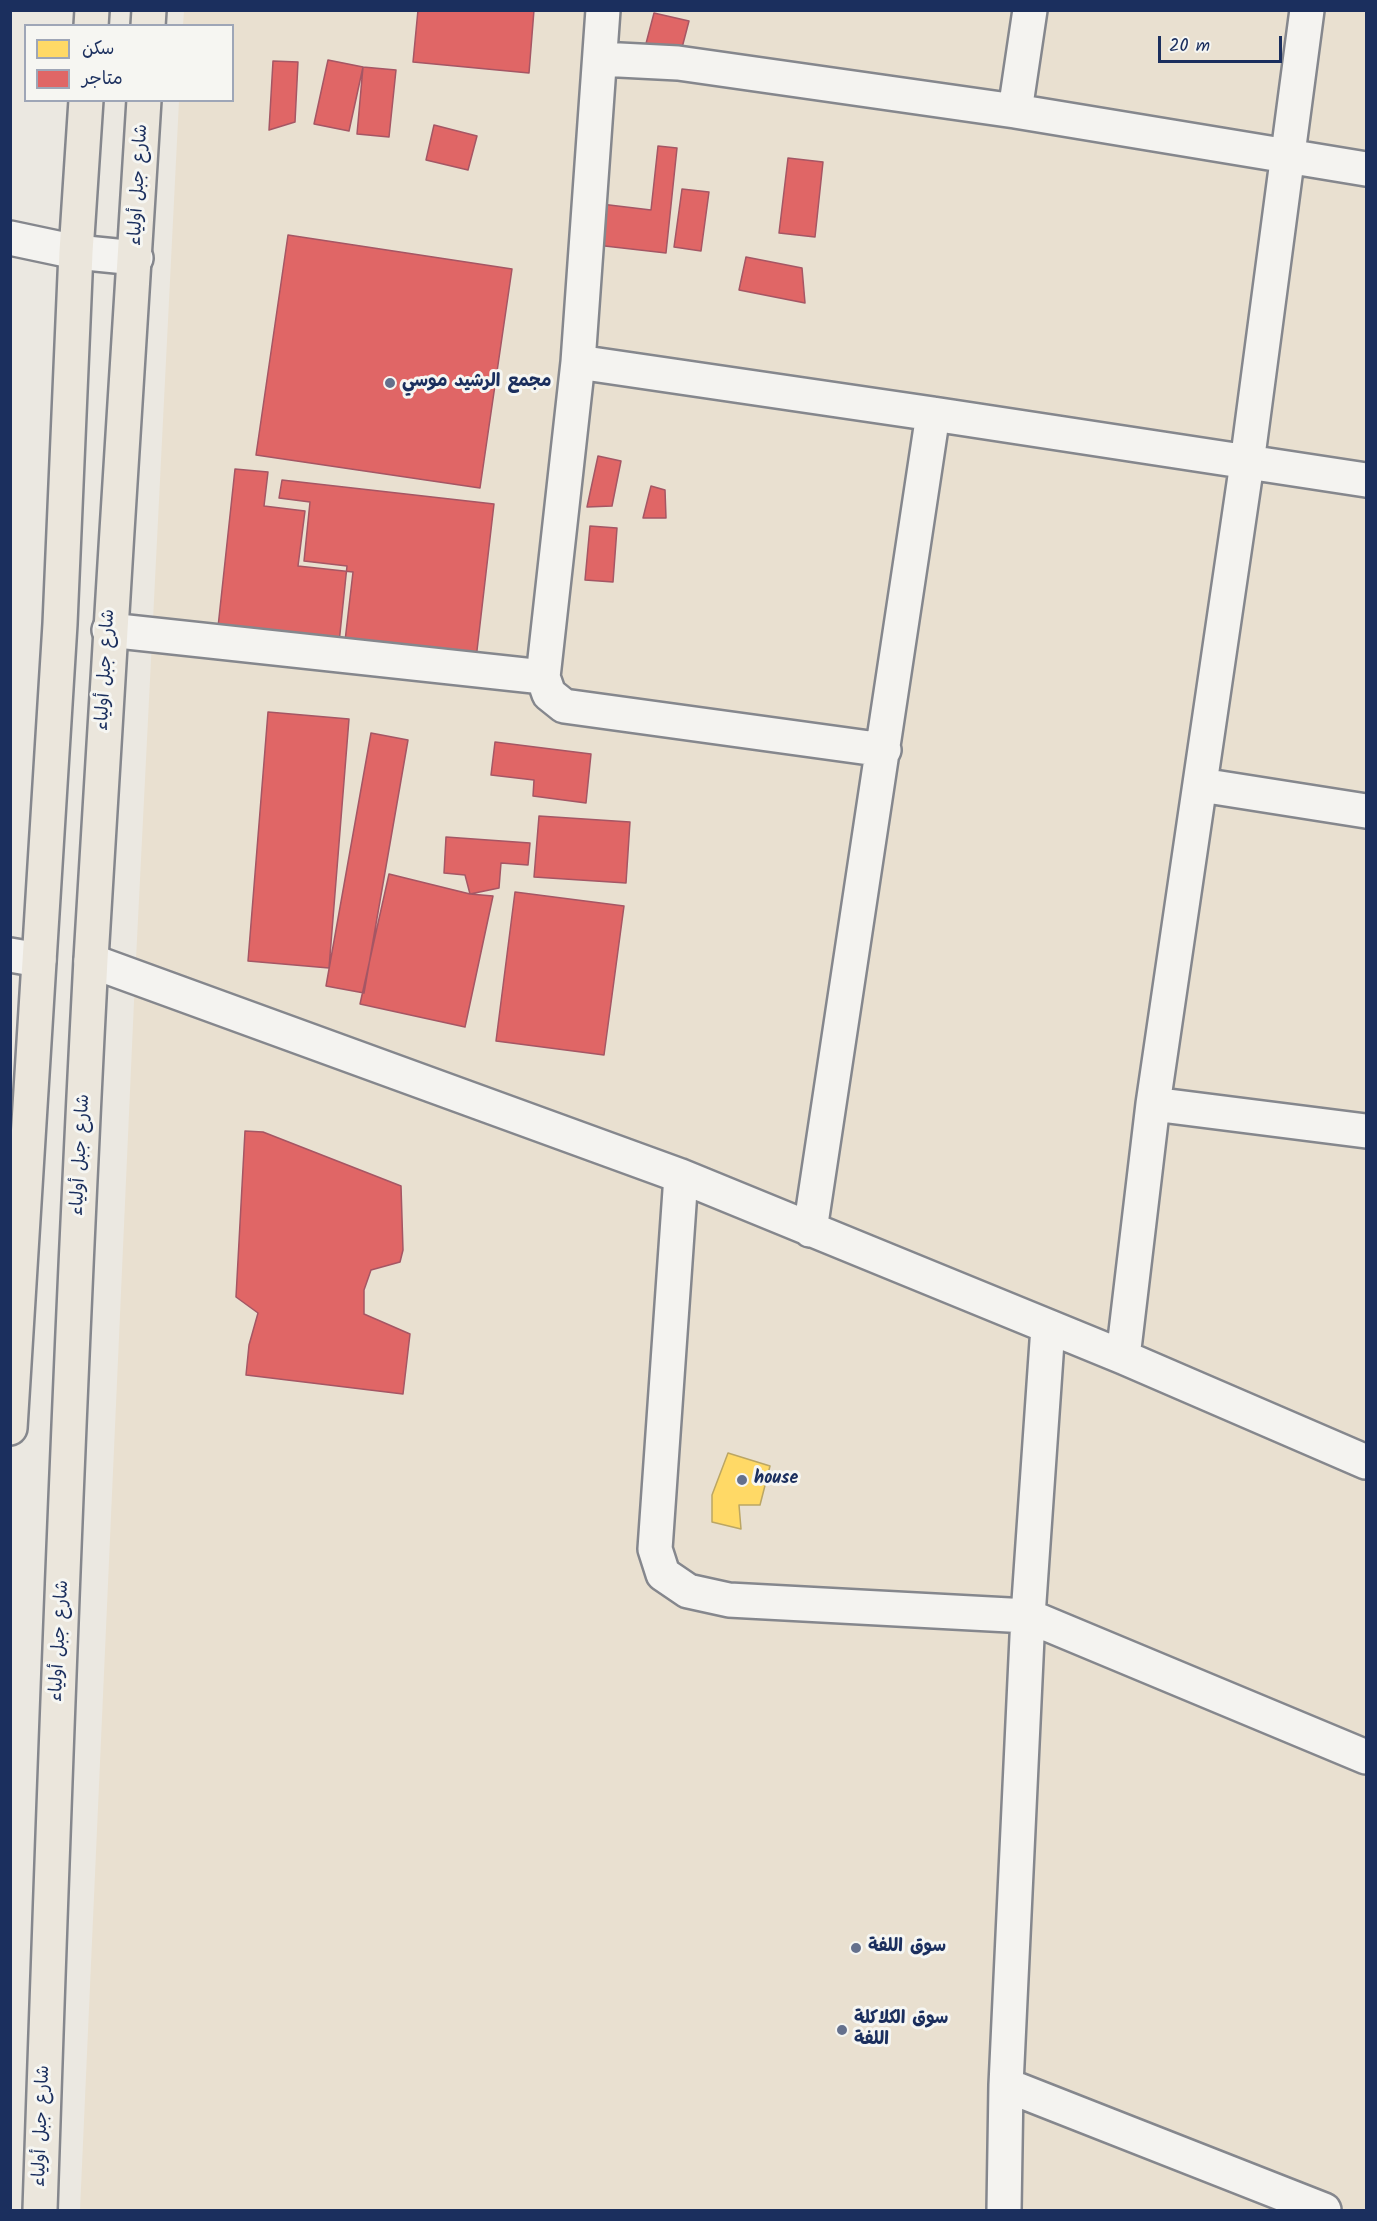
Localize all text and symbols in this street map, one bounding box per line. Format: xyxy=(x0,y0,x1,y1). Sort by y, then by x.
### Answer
legend xyxy=(24,24,234,102)
scale bar xyxy=(1161,24,1286,62)
text: 20 m xyxy=(1169,32,1210,61)
text: سكن xyxy=(82,35,114,64)
text: متاجر xyxy=(82,65,123,94)
street label: شارع جبل أولياء xyxy=(126,124,154,246)
place label: مجمع الرشيد موسي xyxy=(402,372,551,394)
marker: مجمع الرشيد موسي xyxy=(383,376,397,390)
street label: شارع جبل أولياء xyxy=(93,609,121,731)
street label: شارع جبل أولياء xyxy=(68,1094,96,1216)
place label: house xyxy=(754,1469,798,1491)
marker: house xyxy=(735,1473,749,1487)
street label: شارع جبل أولياء xyxy=(47,1580,75,1702)
place label: سوق اللفة xyxy=(868,1937,946,1959)
marker: سوق اللفة xyxy=(849,1941,863,1955)
place label: سوق الكلاكلة اللفة xyxy=(854,2009,948,2052)
marker: سوق الكلاكلة اللفة xyxy=(835,2023,849,2037)
street label: شارع جبل أولياء xyxy=(30,2065,56,2187)

